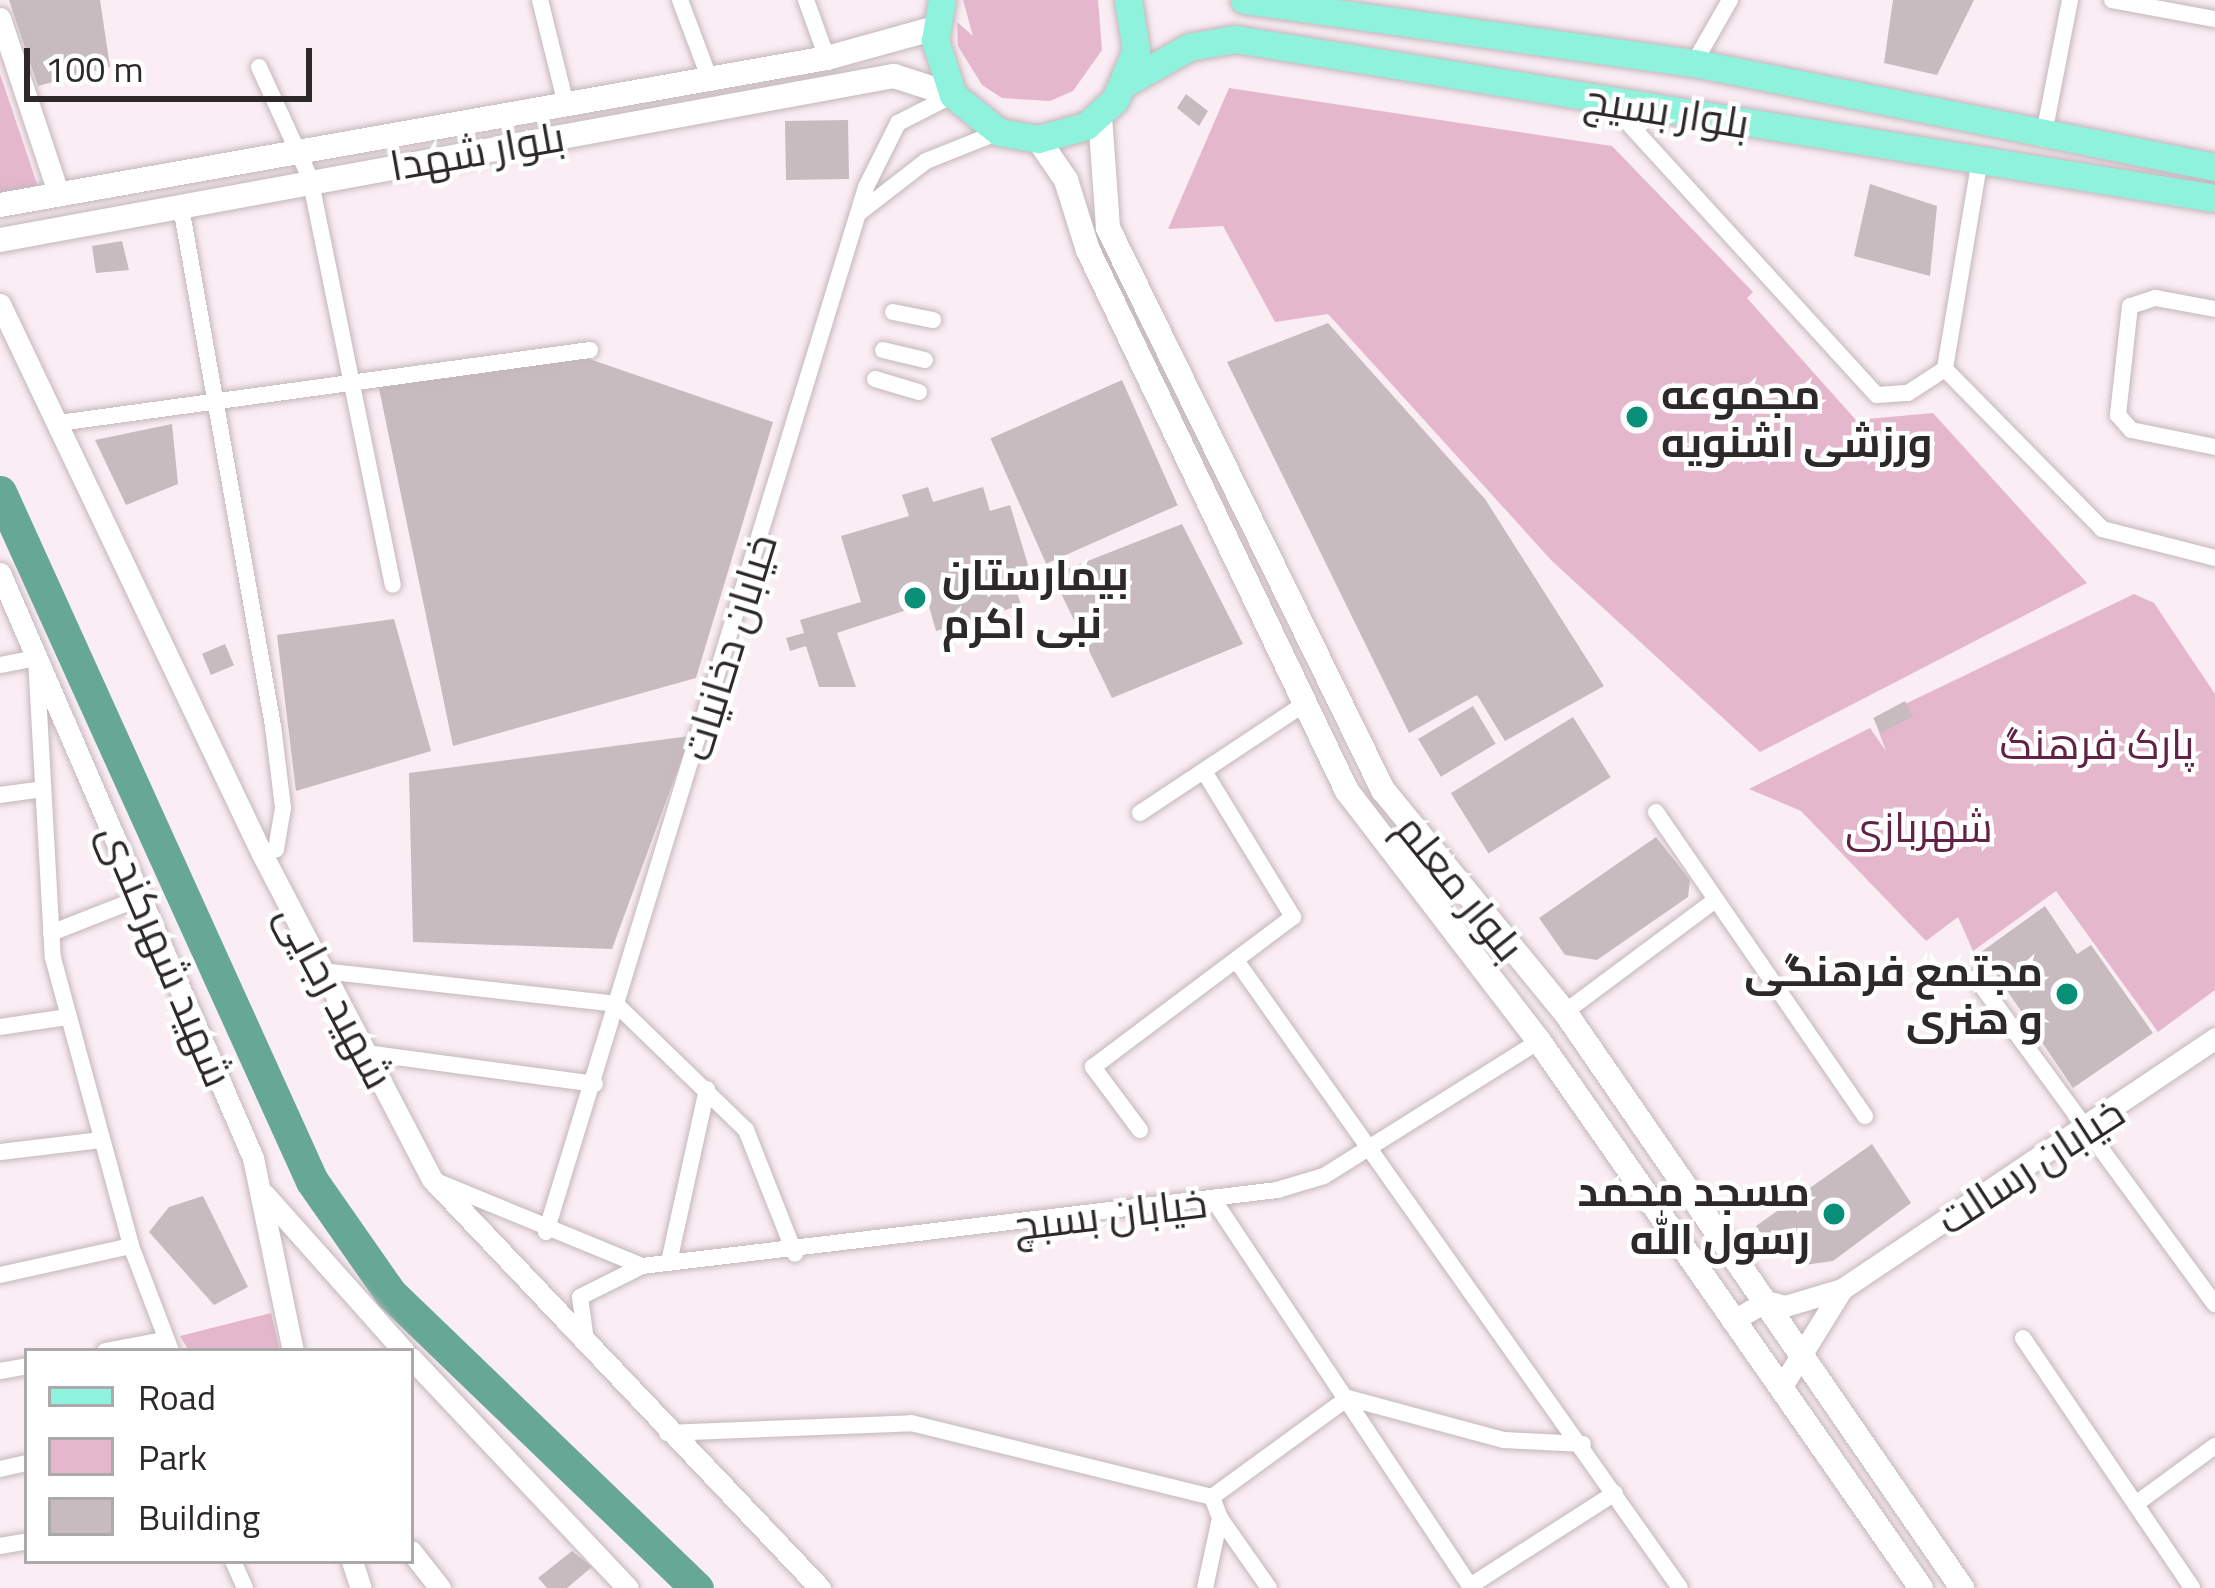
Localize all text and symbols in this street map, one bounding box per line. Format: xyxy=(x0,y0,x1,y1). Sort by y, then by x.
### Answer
scale bar xyxy=(30,24,318,98)
text: 100 m xyxy=(45,41,144,96)
street label: بلوار بسیج xyxy=(1581,72,1753,148)
street label: بلوار شهدا xyxy=(386,110,568,190)
place label: مجموعه ورزشی اشنویه xyxy=(1661,368,1932,466)
marker: مجموعه ورزشی اشنویه xyxy=(1624,404,1650,430)
street label: خیابان دخانیات xyxy=(670,528,786,766)
place label: بیمارستان نبی اکرم xyxy=(942,549,1129,648)
marker: بیمارستان نبی اکرم xyxy=(899,582,931,614)
park label: پارک فرهنگ xyxy=(1999,718,2195,768)
park label: شهربازی xyxy=(1845,801,1993,851)
street label: بلوار معلم xyxy=(1387,803,1535,971)
street label: شهید شهرکندی xyxy=(89,816,245,1094)
street label: شهید رجایی xyxy=(266,895,406,1097)
place label: مجتمع فرهنگی و هنری xyxy=(1744,945,2043,1044)
marker: مجتمع فرهنگی و هنری xyxy=(2054,981,2080,1007)
street label: خیابان رسالت xyxy=(1927,1086,2133,1244)
place label: مسجد محمد رسول الله xyxy=(1578,1165,1810,1264)
street label: خیابان بسبچ xyxy=(1010,1176,1210,1250)
marker: مسجد محمد رسول الله xyxy=(1821,1201,1847,1227)
legend xyxy=(24,1348,414,1564)
text: Road xyxy=(138,1369,216,1424)
text: Park xyxy=(138,1429,207,1484)
text: Building xyxy=(138,1489,260,1544)

